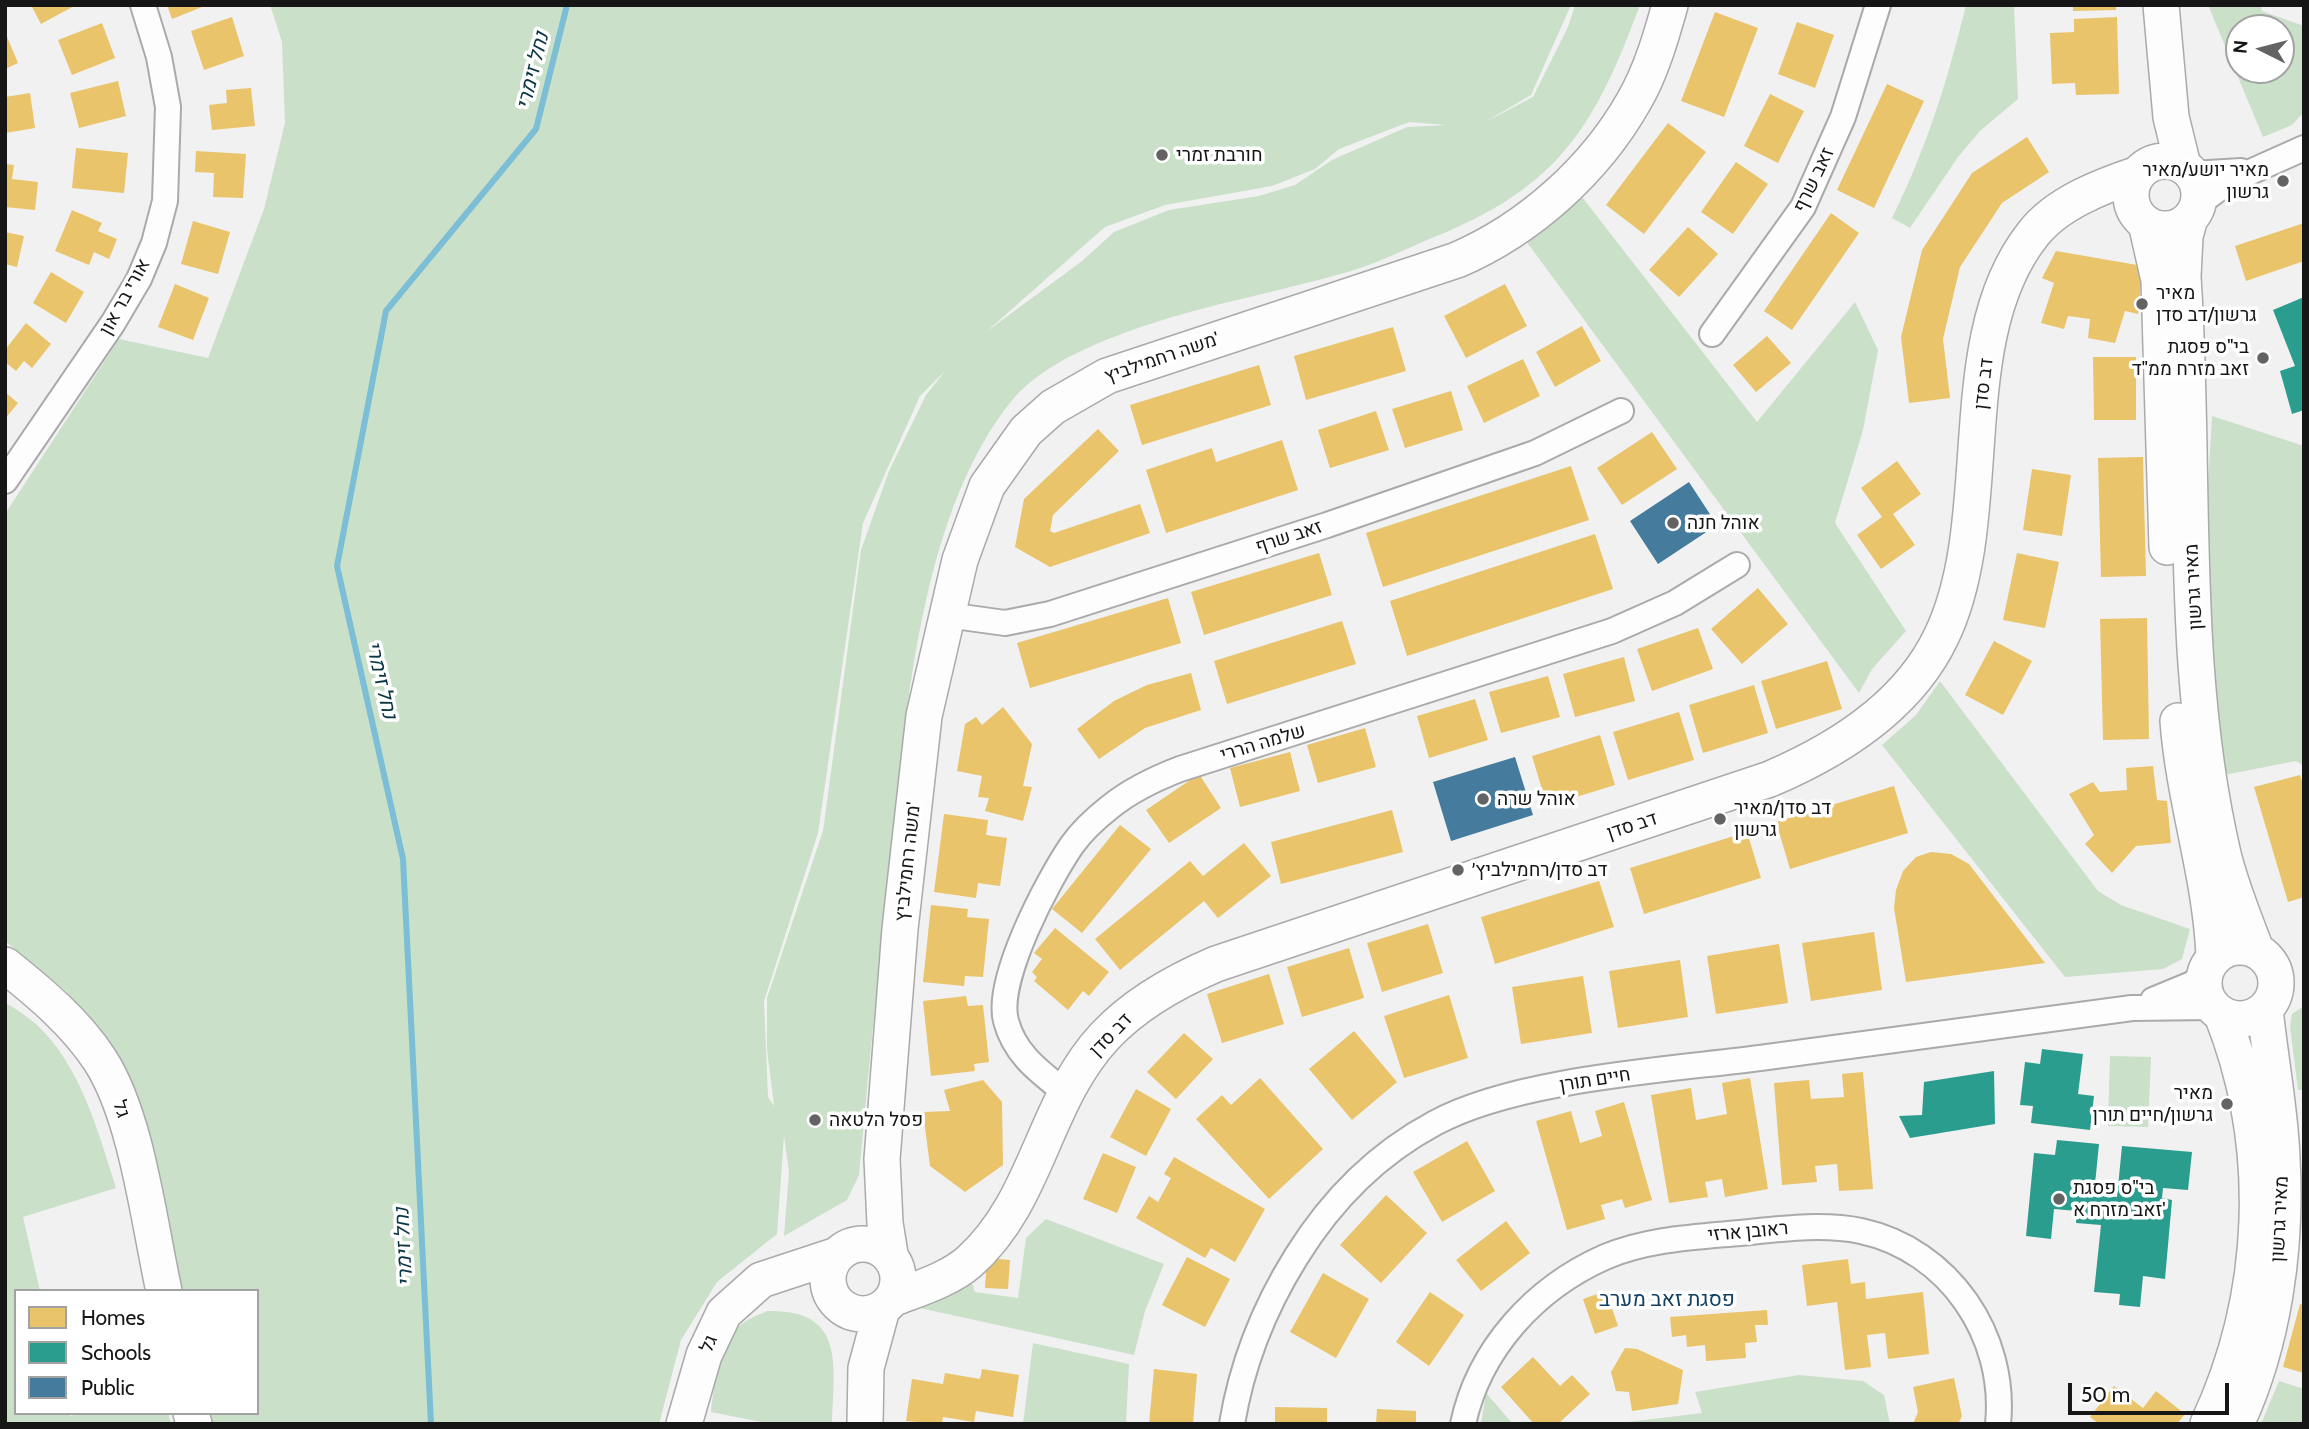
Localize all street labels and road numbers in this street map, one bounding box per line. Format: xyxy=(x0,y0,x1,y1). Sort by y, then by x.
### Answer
street label: זאב שרף xyxy=(1789,144,1839,216)
street label: אורי בר און xyxy=(95,255,155,339)
street label: משה רחמילביץ' xyxy=(1101,328,1223,388)
street label: דב סדן xyxy=(1970,357,1998,411)
street label: זאב שרף xyxy=(1253,516,1325,558)
street label: מאיר גרשון xyxy=(2180,543,2208,631)
street label: שלמה הררי xyxy=(1218,719,1308,767)
street label: משה רחמילביץ' xyxy=(890,801,926,923)
street label: דב סדן xyxy=(1604,807,1660,845)
street label: דב סדן xyxy=(1085,1009,1137,1061)
street label: חיים תורן xyxy=(1558,1063,1632,1097)
street label: גל xyxy=(107,1097,135,1121)
street label: מאיר גרשון xyxy=(2266,1175,2294,1263)
street label: ראובן ארזי xyxy=(1707,1217,1789,1247)
street label: גל xyxy=(695,1332,723,1356)

